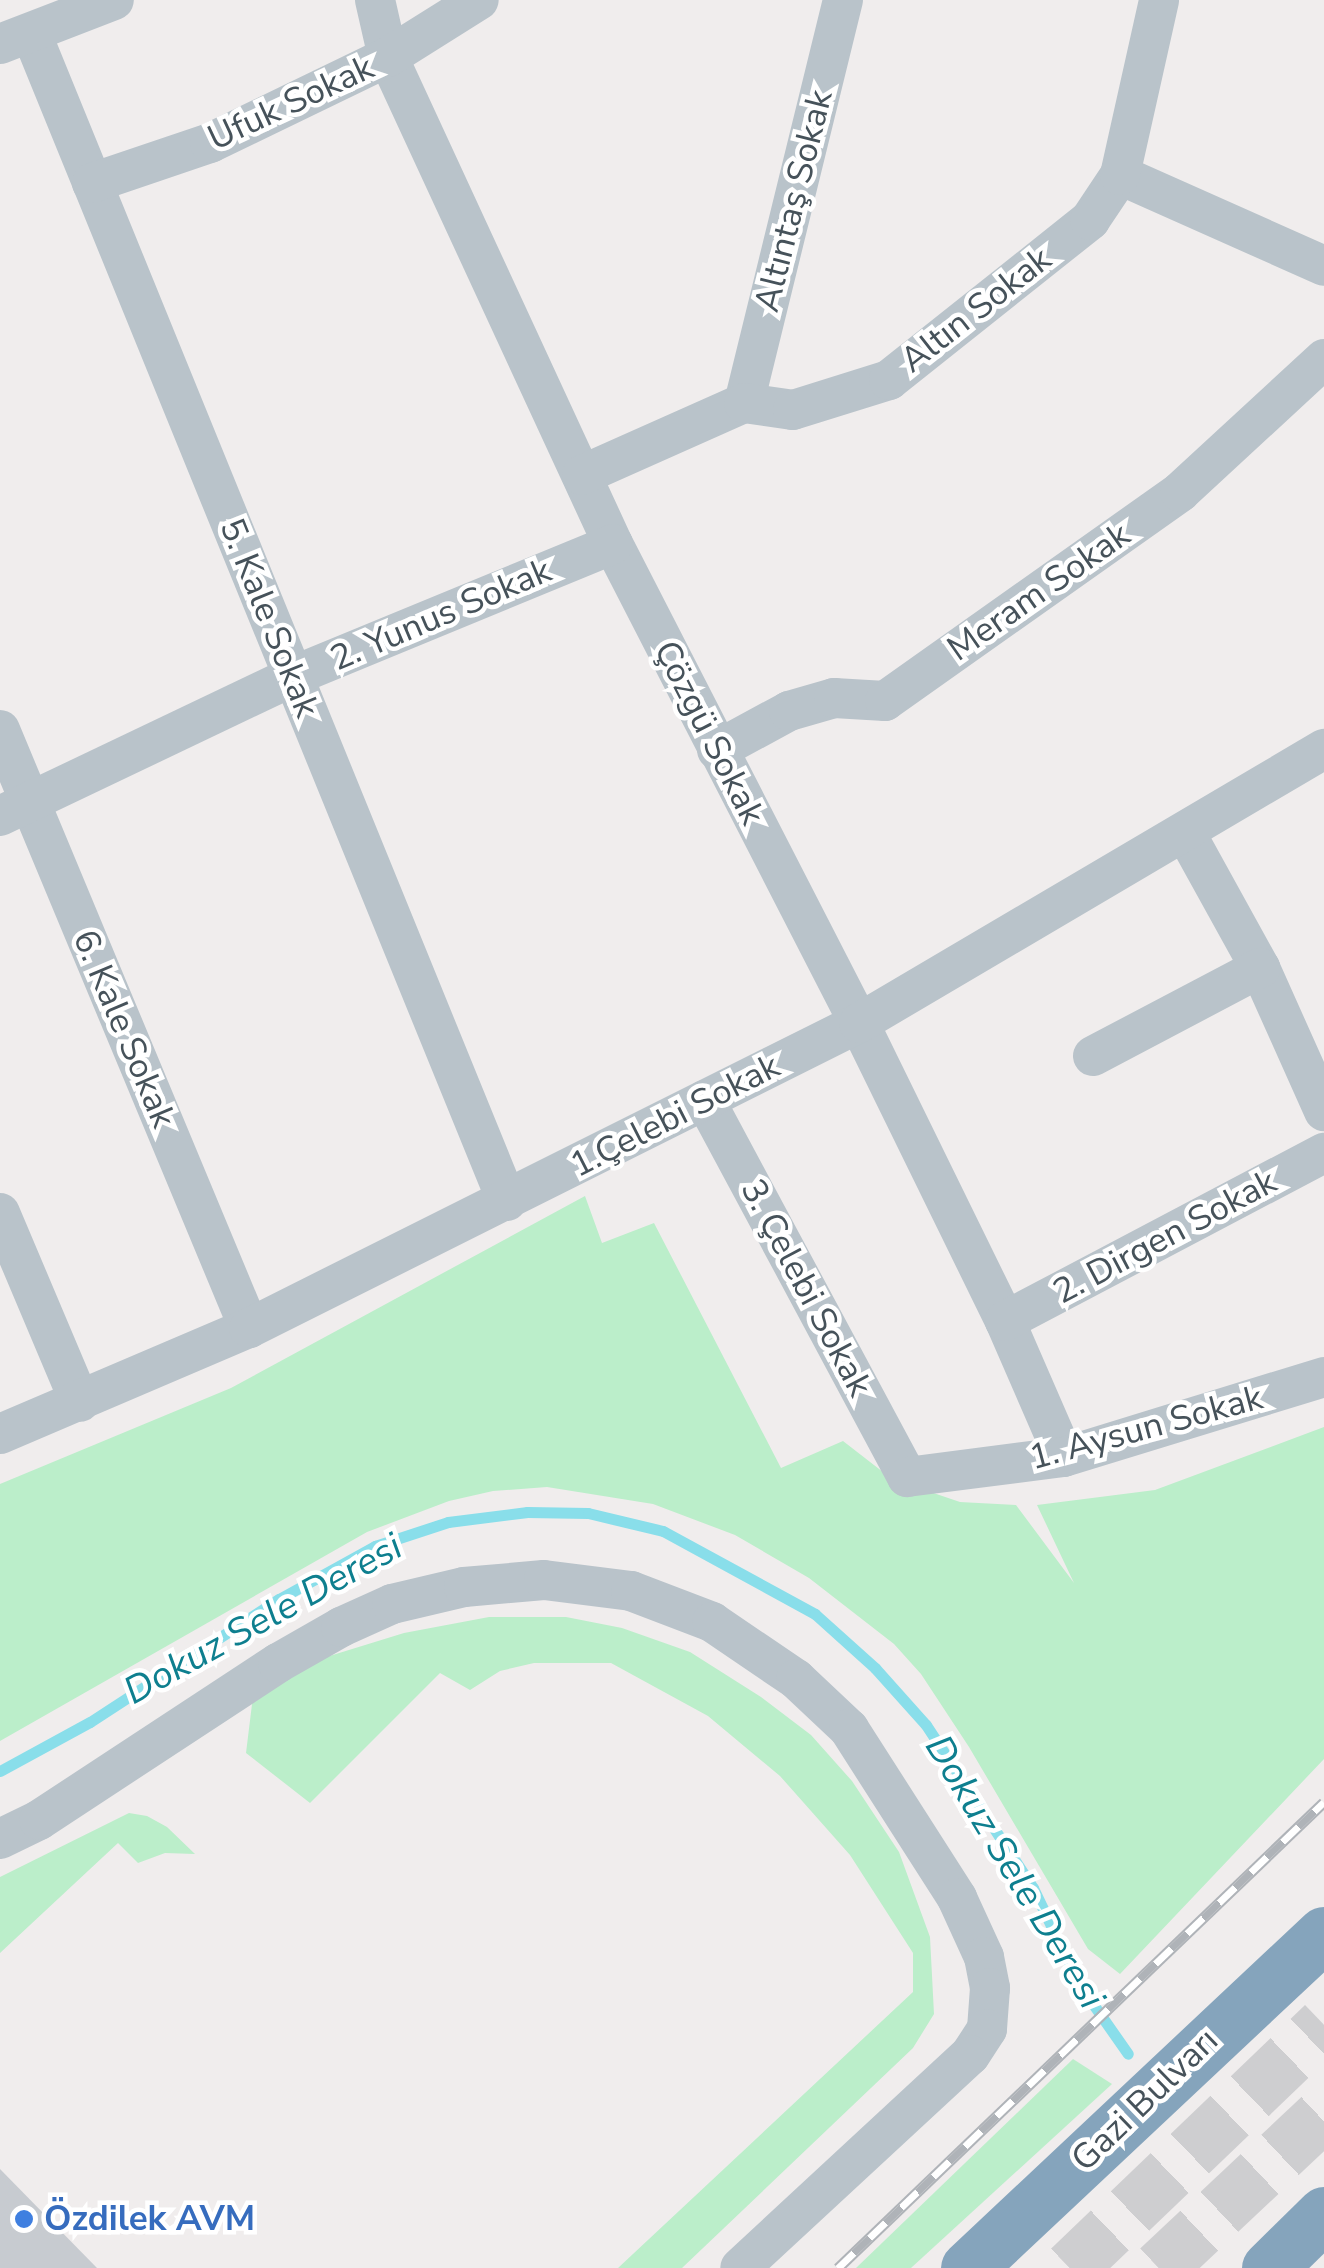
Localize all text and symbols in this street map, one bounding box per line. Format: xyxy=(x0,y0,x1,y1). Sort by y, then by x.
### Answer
street label: Ufuk Sokak xyxy=(202,46,380,160)
street label: Altıntaş Sokak xyxy=(746,86,842,316)
street label: Altın Sokak xyxy=(892,238,1060,382)
street label: 5. Kale Sokak xyxy=(210,513,328,723)
street label: Meram Sokak xyxy=(940,514,1138,670)
street label: 2. Yunus Sokak xyxy=(324,550,558,680)
street label: Çözgü Sokak xyxy=(645,634,773,832)
street label: 6. Kale Sokak xyxy=(64,924,184,1134)
street label: 1.Çelebi Sokak xyxy=(563,1045,787,1187)
street label: 2. Dirgen Sokak xyxy=(1046,1161,1284,1313)
street label: 3. Çelebi Sokak xyxy=(731,1172,881,1404)
street label: 1. Aysun Sokak xyxy=(1025,1377,1267,1479)
water label: Dokuz Sele Deresi xyxy=(116,1524,410,1714)
water label: Dokuz Sele Deresi xyxy=(915,1727,1115,2017)
street label: Gazi Bulvarı xyxy=(1063,2020,1227,2180)
place label: Özdilek AVM xyxy=(44,2198,255,2240)
marker: Özdilek AVM xyxy=(13,2208,35,2230)

